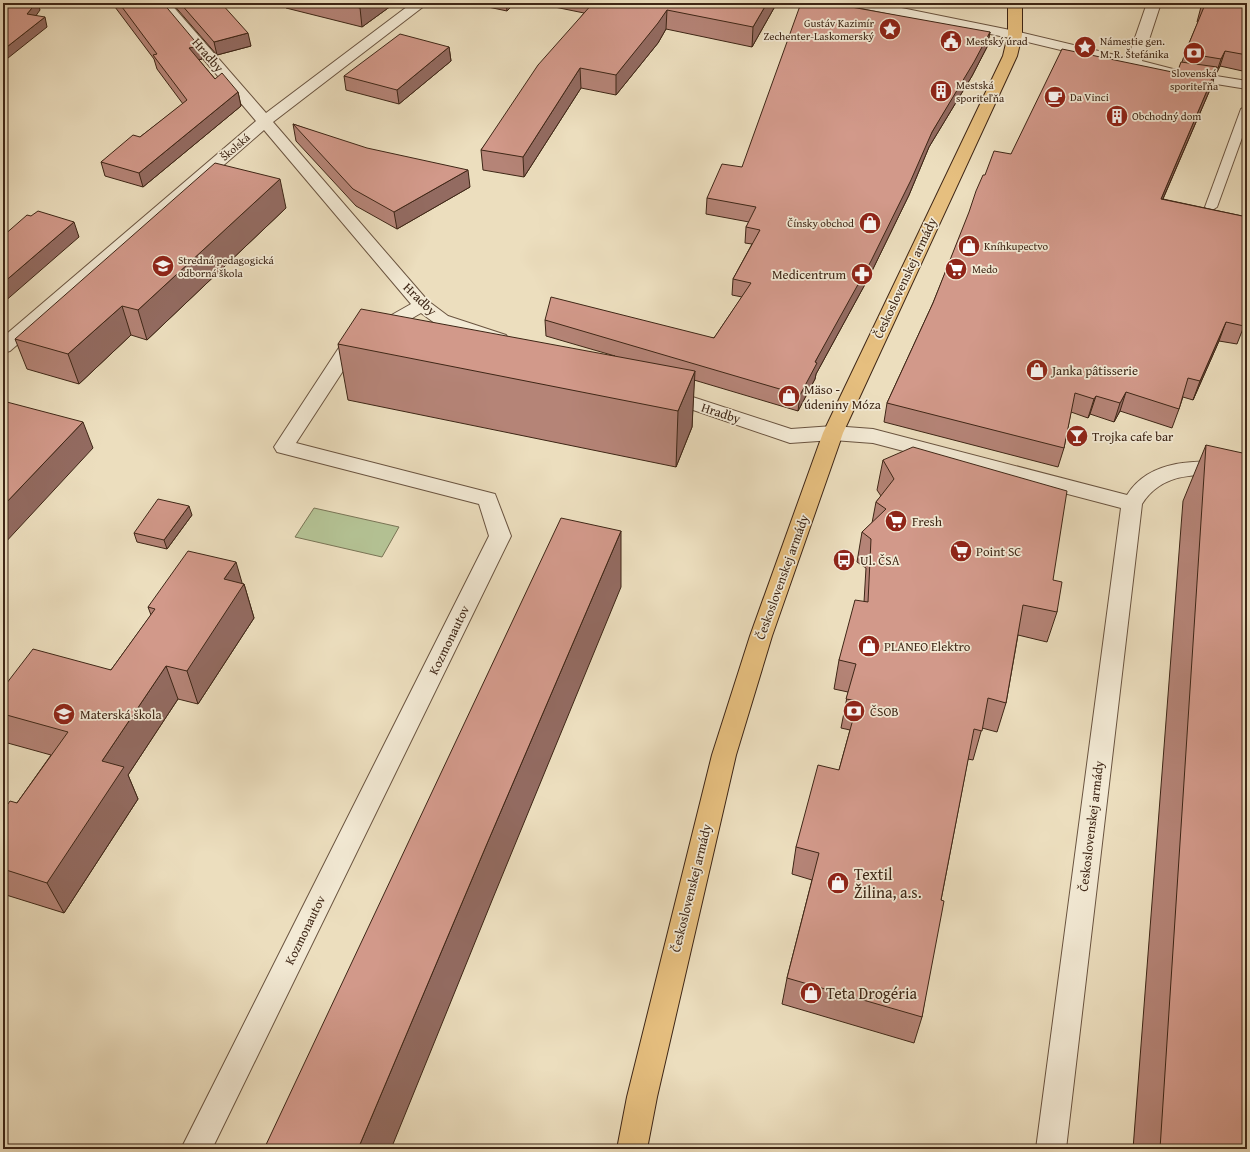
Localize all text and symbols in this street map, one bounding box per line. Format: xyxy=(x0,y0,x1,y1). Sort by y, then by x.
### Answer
place label: Gustáv Kazimír Zechenter-Laskomerský xyxy=(763,15,875,44)
place icon: Gustáv Kazimír Zechenter-Laskomerský xyxy=(877,16,903,42)
public building icon: Mestský úrad xyxy=(938,28,964,54)
place label: Mestský úrad xyxy=(966,33,1028,49)
place label: Námestie gen. M. R. Štefánika xyxy=(1100,33,1170,62)
street label: Hradby xyxy=(188,34,229,77)
place icon: Námestie gen. M. R. Štefánika xyxy=(1072,34,1098,60)
bank icon: Slovenská sporiteľňa xyxy=(1181,40,1207,66)
place label: Slovenská sporiteľňa xyxy=(1170,65,1219,94)
place label: Mestská sporiteľňa xyxy=(956,77,1005,106)
building icon: Mestská sporiteľňa xyxy=(928,78,954,104)
cafe icon: Da Vinci xyxy=(1042,84,1068,110)
place label: Da Vinci xyxy=(1070,89,1109,105)
building icon: Obchodný dom xyxy=(1104,103,1130,129)
place label: Obchodný dom xyxy=(1132,108,1201,124)
street label: Školská xyxy=(217,129,254,164)
shop icon: Čínsky obchod xyxy=(857,210,883,236)
street label: Československej armády xyxy=(869,214,942,342)
place label: Čínsky obchod xyxy=(787,215,854,231)
shop icon: Kníhkupectvo xyxy=(956,233,982,259)
place label: Kníhkupectvo xyxy=(984,238,1049,254)
place label: Stredná pedagogická odborná škola xyxy=(178,252,275,281)
school or university icon: Stredná pedagogická odborná škola xyxy=(150,253,176,279)
supermarket icon: Medo xyxy=(943,256,969,282)
pharmacy icon: Medicentrum xyxy=(849,261,875,287)
place label: Medo xyxy=(972,261,998,277)
place label: Medicentrum xyxy=(772,265,846,284)
street label: Hradby xyxy=(399,278,441,320)
shop icon: Janka pâtisserie xyxy=(1024,357,1050,383)
place label: Janka pâtisserie xyxy=(1050,361,1138,380)
place label: Mäso - údeniny Móza xyxy=(804,380,882,414)
shop icon: Mäso - údeniny Móza xyxy=(776,383,802,409)
street label: Hradby xyxy=(699,398,744,428)
bar icon: Trojka cafe bar xyxy=(1064,423,1090,449)
place label: Trojka cafe bar xyxy=(1092,427,1174,446)
supermarket icon: Fresh xyxy=(883,508,909,534)
street label: Československej armády xyxy=(751,511,814,642)
place label: Fresh xyxy=(912,512,943,531)
supermarket icon: Point SC xyxy=(948,538,974,564)
place label: Point SC xyxy=(976,542,1021,561)
bus stop icon: Ul. ČSA xyxy=(831,547,857,573)
place label: Ul. ČSA xyxy=(860,551,900,570)
street label: Kozmonautov xyxy=(424,602,474,678)
shop icon: PLANEO Elektro xyxy=(856,633,882,659)
place label: PLANEO Elektro xyxy=(884,637,971,656)
bank icon: ČSOB xyxy=(841,698,867,724)
school or university icon: Materská škola xyxy=(51,701,77,727)
place label: ČSOB xyxy=(870,702,899,721)
place label: Materská škola xyxy=(80,705,162,724)
street label: Československej armády xyxy=(1074,759,1109,893)
street label: Československej armády xyxy=(666,821,716,954)
place label: Textil Žilina, a.s. xyxy=(854,862,922,904)
shop icon: Textil Žilina, a.s. xyxy=(825,870,851,896)
street label: Kozmonautov xyxy=(280,892,330,968)
shop icon: Teta Drogéria xyxy=(798,980,824,1006)
place label: Teta Drogéria xyxy=(826,981,917,1005)

